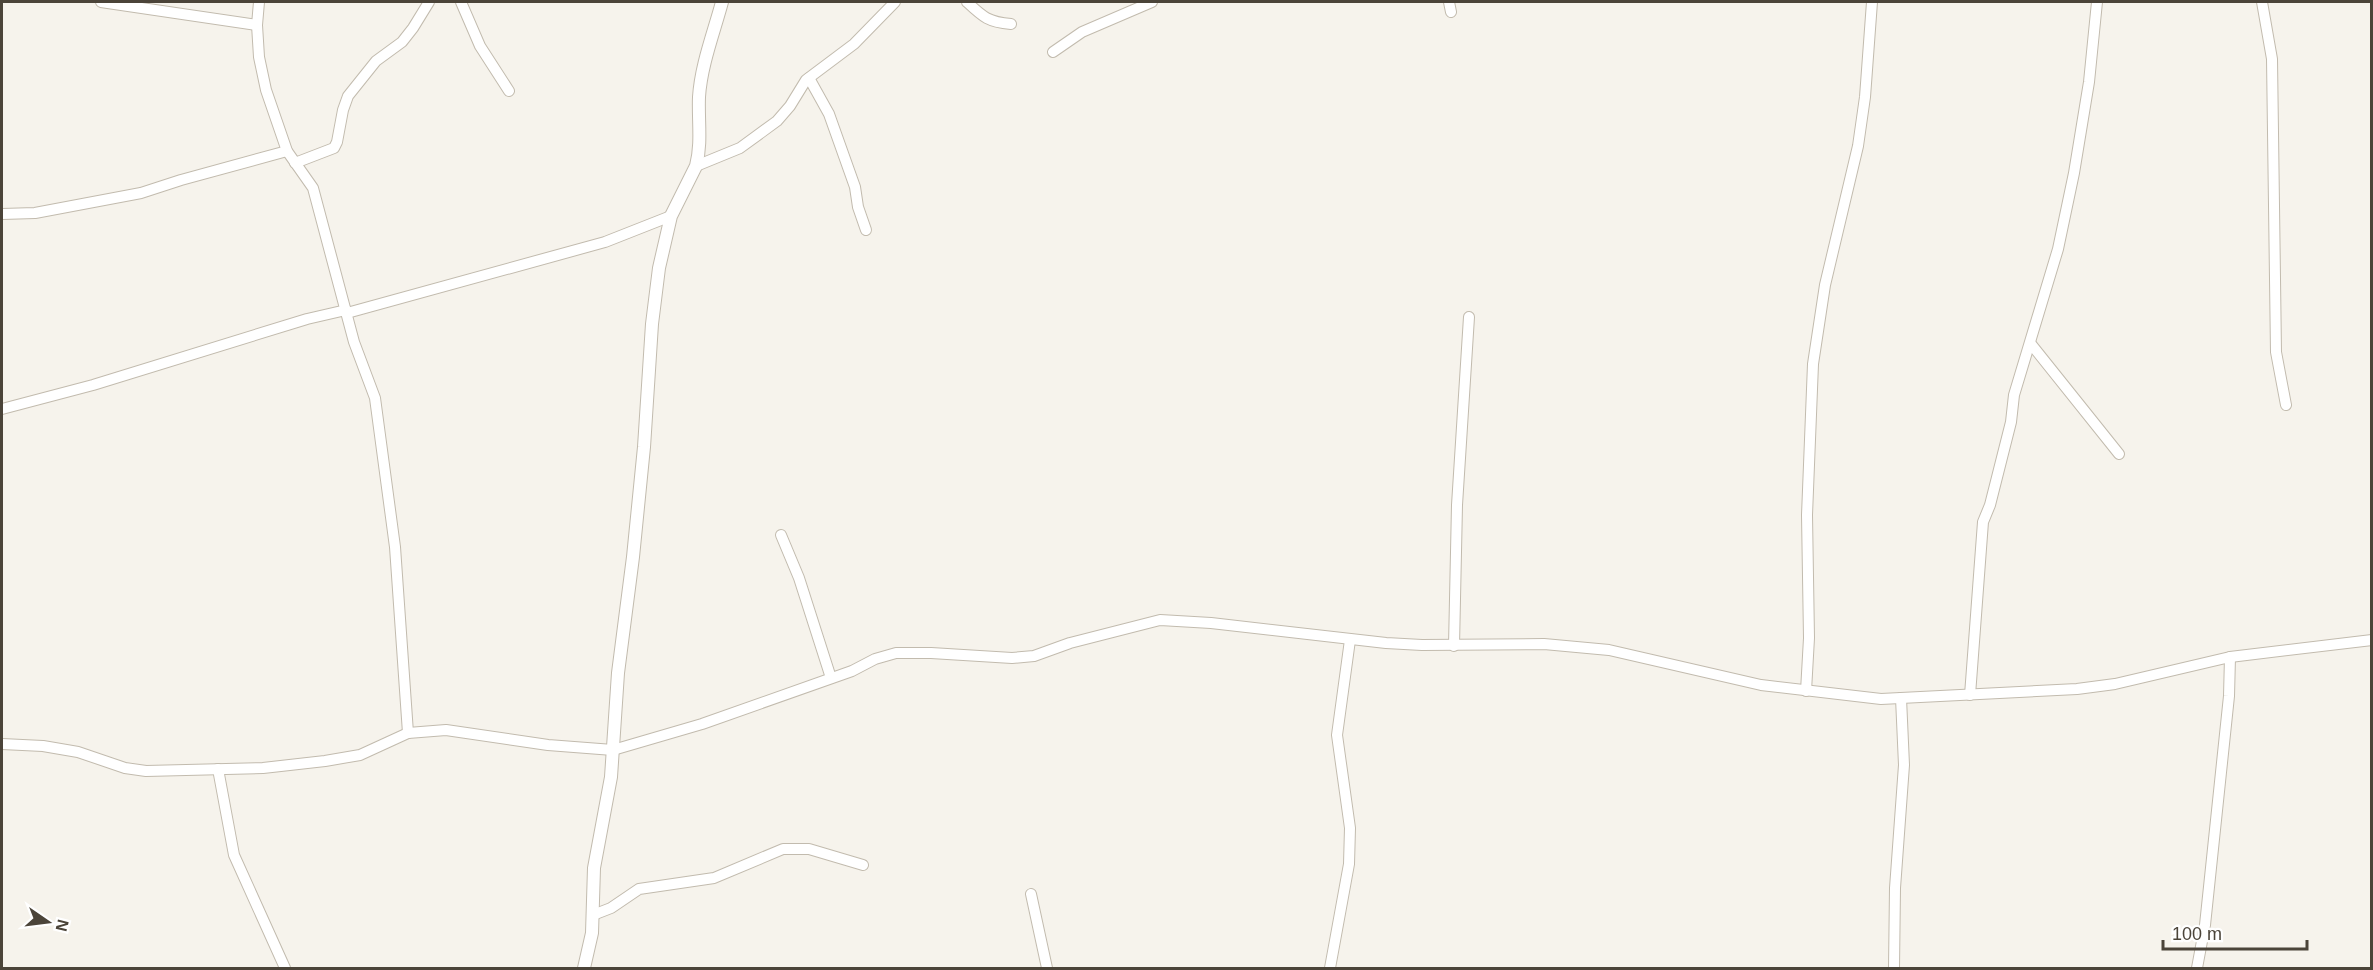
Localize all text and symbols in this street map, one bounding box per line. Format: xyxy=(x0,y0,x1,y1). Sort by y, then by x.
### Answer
north arrow xyxy=(18,892,78,952)
scale bar xyxy=(2163,913,2307,951)
text: N xyxy=(52,918,72,933)
text: 100 m xyxy=(2172,924,2222,944)

